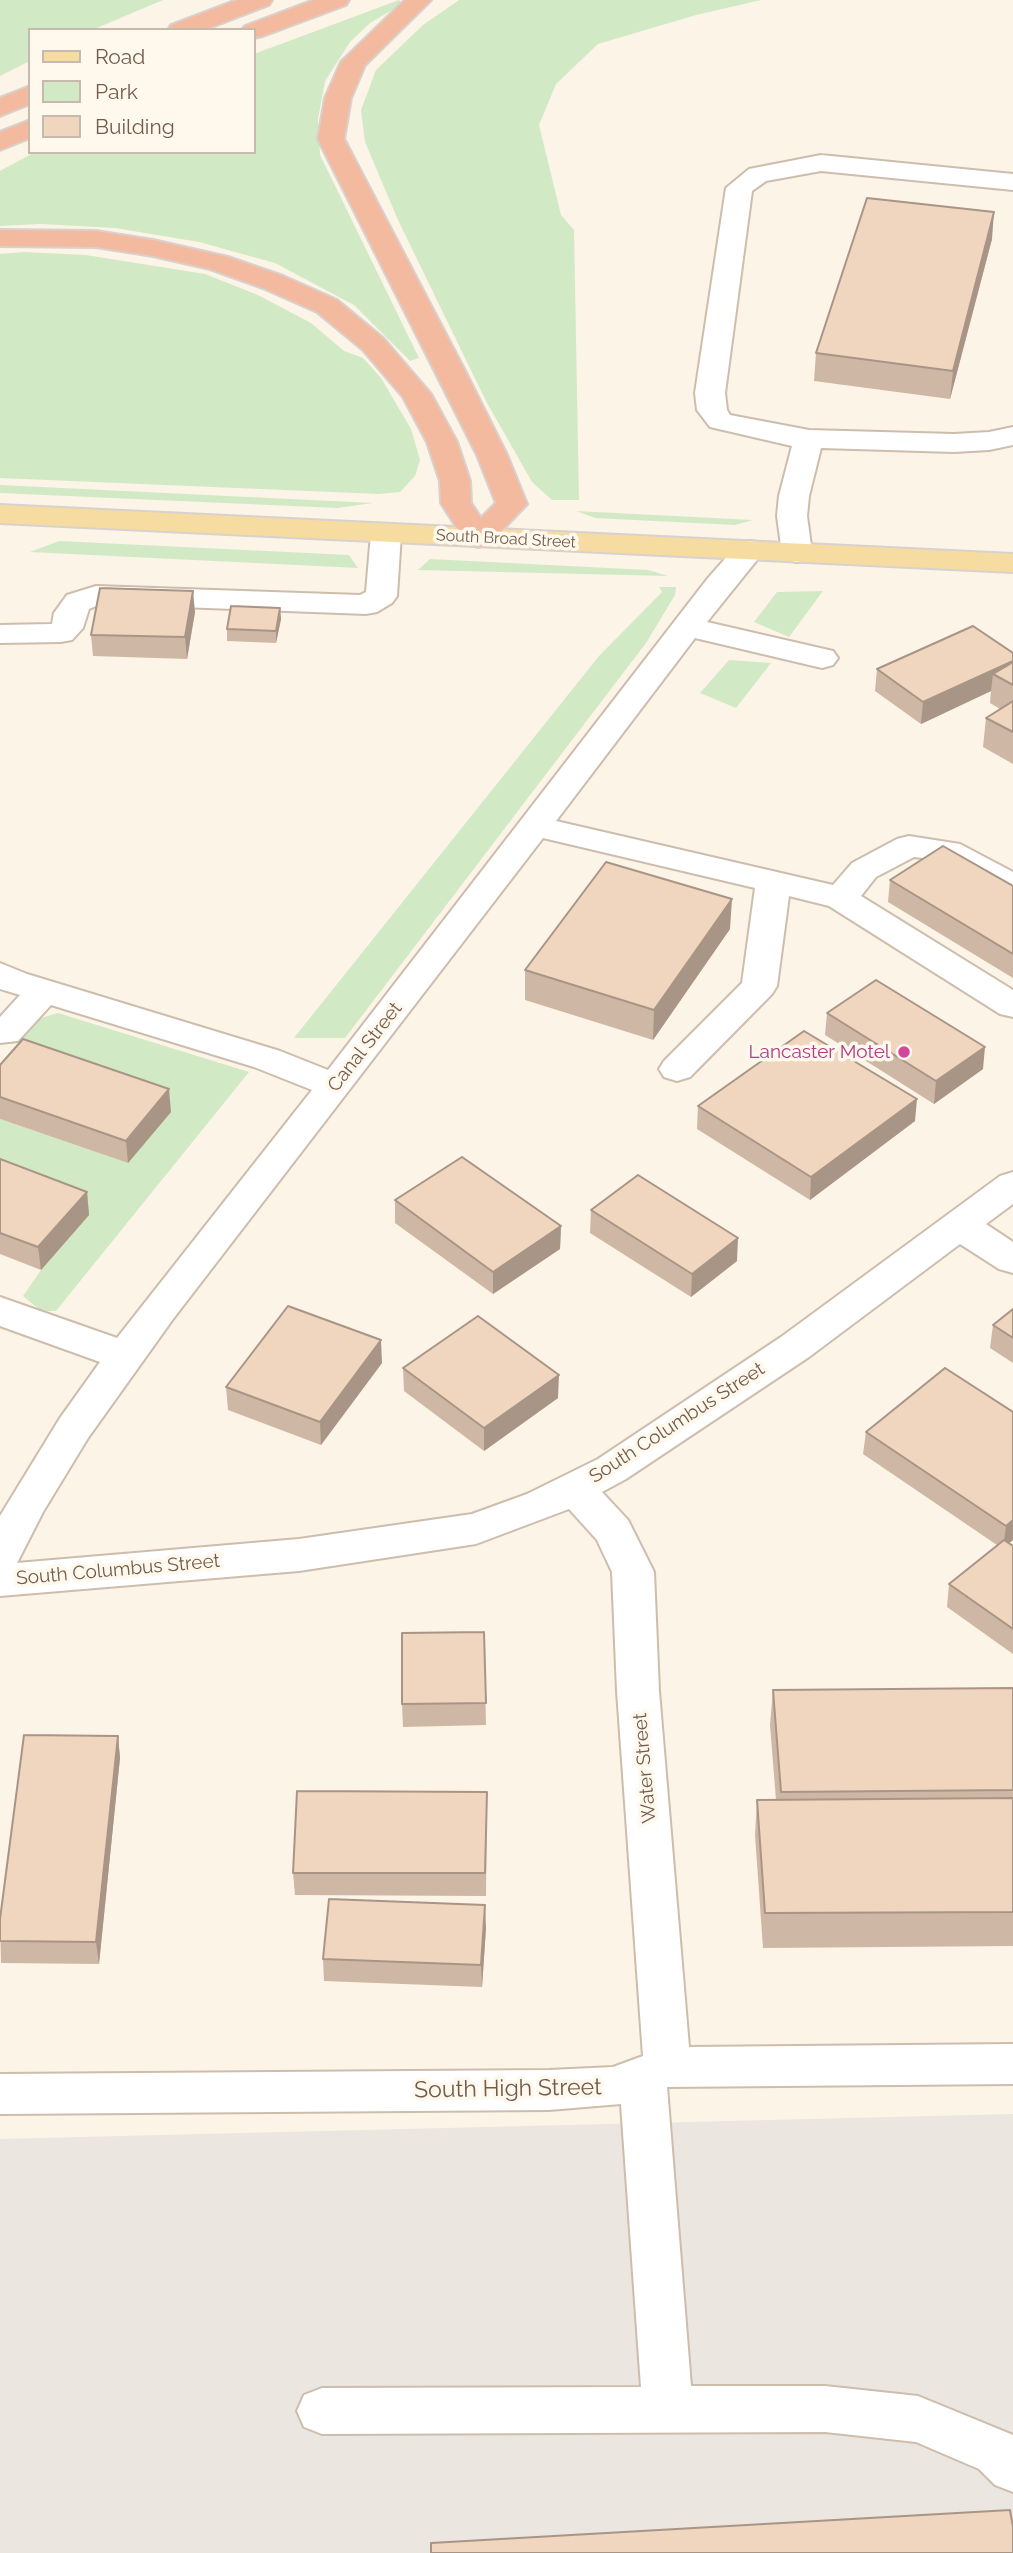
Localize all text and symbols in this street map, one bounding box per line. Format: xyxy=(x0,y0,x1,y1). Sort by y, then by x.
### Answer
legend xyxy=(28,28,256,154)
text: Road xyxy=(95,44,145,69)
text: Park xyxy=(95,79,138,104)
text: Building xyxy=(95,114,175,139)
street label: South Broad Street xyxy=(436,526,576,552)
street label: Canal Street xyxy=(323,998,407,1096)
place label: Lancaster Motel xyxy=(748,1041,890,1063)
marker: Lancaster Motel xyxy=(896,1044,912,1060)
street label: South Columbus Street xyxy=(585,1358,769,1488)
street label: South Columbus Street xyxy=(15,1550,221,1590)
street label: Water Street xyxy=(629,1712,661,1824)
street label: South High Street xyxy=(414,2074,602,2104)

